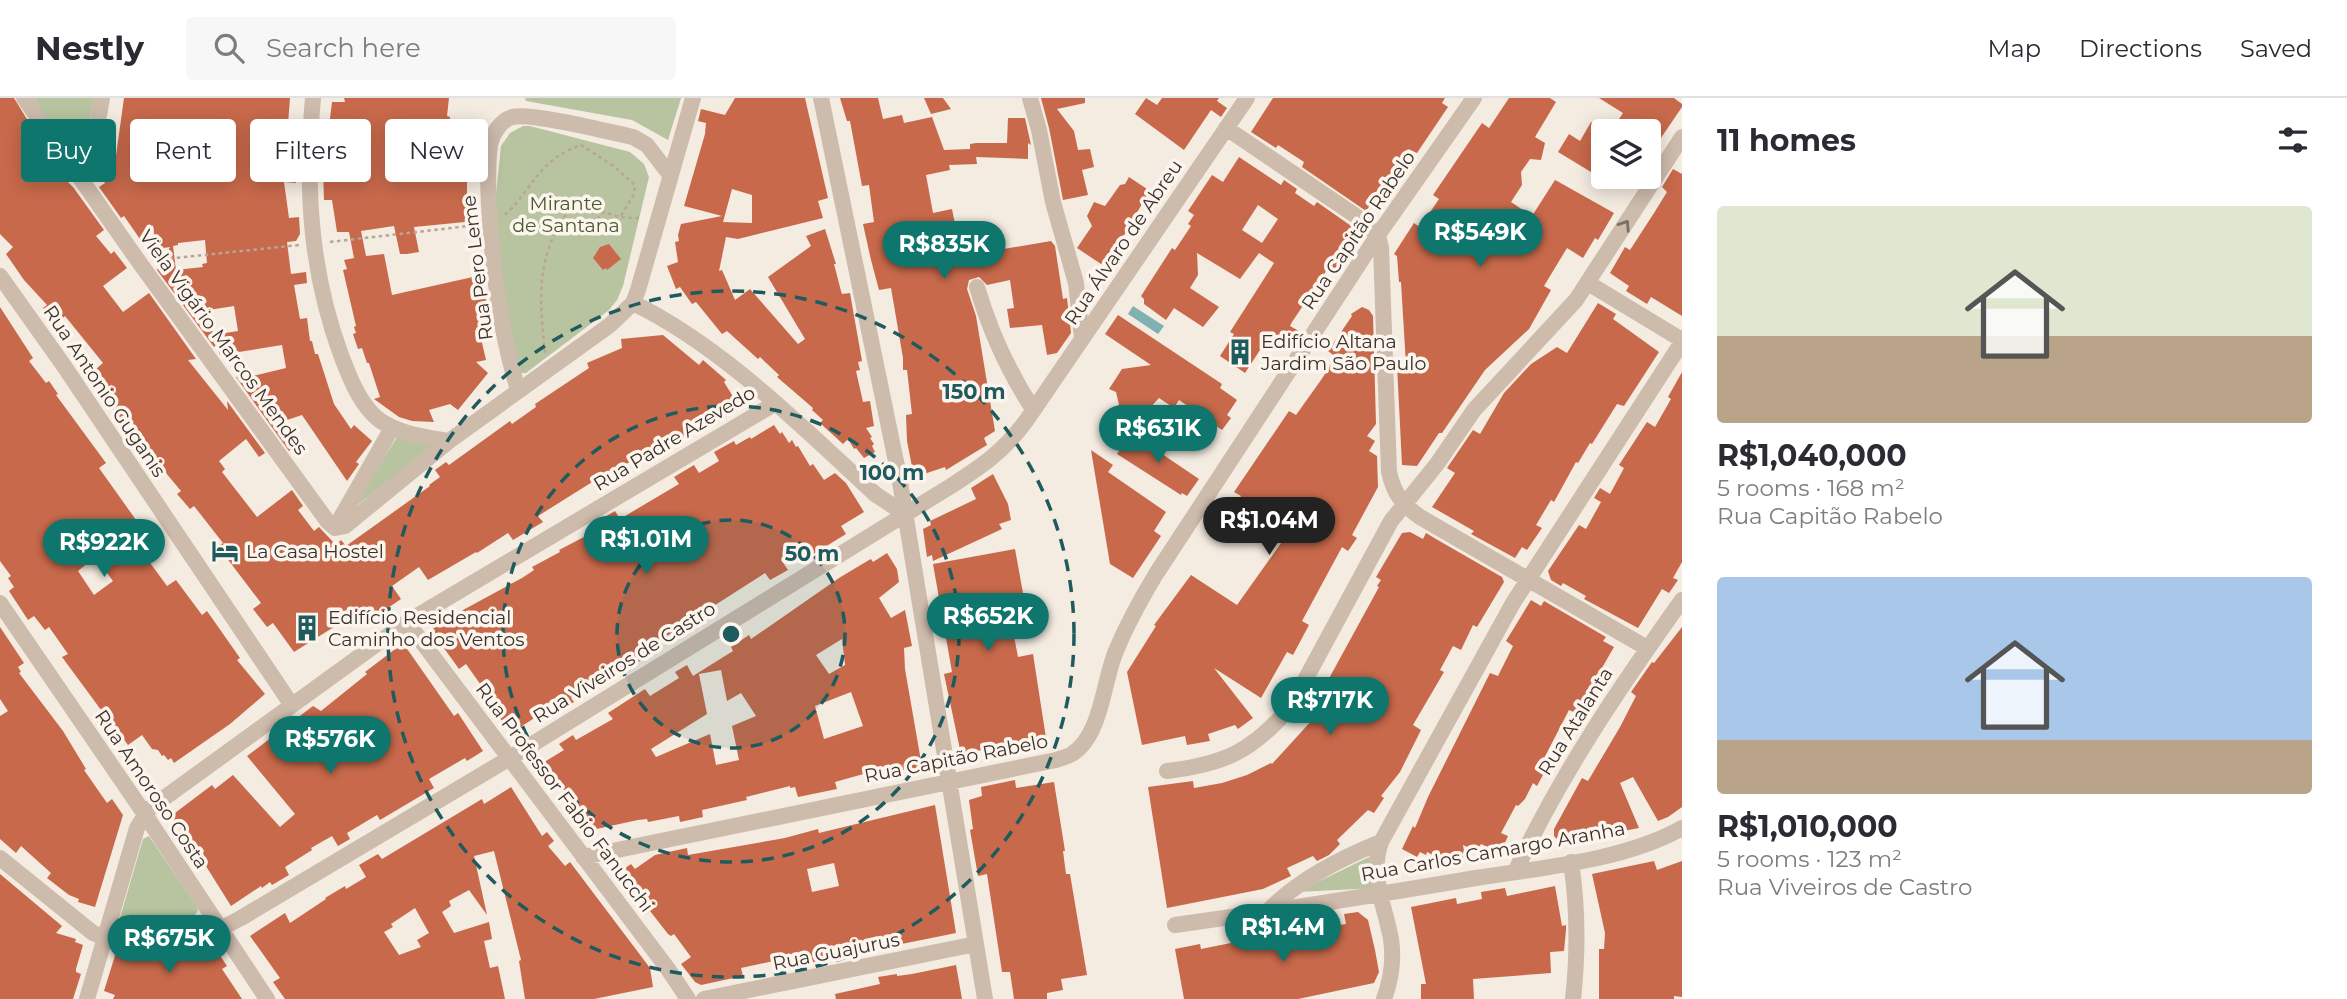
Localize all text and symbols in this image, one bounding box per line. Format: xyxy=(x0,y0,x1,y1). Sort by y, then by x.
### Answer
search box xyxy=(186,17,676,80)
text: Nestly xyxy=(35,28,144,68)
icon: search xyxy=(210,29,248,67)
text: Search here xyxy=(266,32,421,64)
text: Map xyxy=(1988,34,2041,63)
text: Directions xyxy=(2079,34,2202,63)
text: Saved xyxy=(2240,34,2312,63)
chip: Buy xyxy=(21,119,116,182)
chip: Rent xyxy=(130,119,236,182)
chip: Filters xyxy=(250,119,371,182)
chip: New xyxy=(385,119,488,182)
map controls xyxy=(1591,119,1661,189)
button: layers xyxy=(1591,119,1661,189)
icon: filters xyxy=(2274,121,2312,159)
text: 11 homes xyxy=(1717,122,1856,159)
street label: Rua Capitão Rabelo xyxy=(1297,146,1420,314)
street label: Rua Álvaro de Abreu xyxy=(1060,155,1187,329)
park label: Mirante de Santana xyxy=(512,192,620,237)
street label: Rua Pero Leme xyxy=(457,194,498,342)
pin: R$549K xyxy=(1423,209,1537,269)
text: R$549K xyxy=(1434,218,1526,246)
one-way arrow xyxy=(1617,220,1630,233)
pin: R$835K xyxy=(887,222,1001,281)
street label: Viela Vigário Marcos Mendes xyxy=(134,225,313,459)
text: R$835K xyxy=(899,230,989,258)
icon: home xyxy=(1952,251,2078,377)
street label: Rua Antonio Guganis xyxy=(39,301,171,482)
place label: Edifício Altana Jardim São Paulo xyxy=(1260,330,1426,375)
building icon: Edifício Altana Jardim São Paulo xyxy=(1225,337,1255,367)
text: 150 m xyxy=(943,379,1005,404)
street label: Rua Padre Azevedo xyxy=(589,381,759,496)
pin: R$631K xyxy=(1101,406,1215,465)
text: R$631K xyxy=(1115,414,1201,442)
text: R$1,040,000 xyxy=(1717,437,1907,474)
text: 100 m xyxy=(860,460,924,485)
text: 5 rooms · 168 m² xyxy=(1717,474,1905,502)
pin: R$1.04M xyxy=(1204,498,1334,557)
text: Rua Capitão Rabelo xyxy=(1717,502,1943,530)
text: R$1.04M xyxy=(1219,506,1319,534)
pin: R$1.01M xyxy=(581,517,711,576)
pin: R$922K xyxy=(47,519,161,579)
text: R$1.01M xyxy=(600,525,692,553)
text: R$922K xyxy=(59,528,149,556)
hotel icon: La Casa Hostel xyxy=(210,536,240,566)
place label: La Casa Hostel xyxy=(246,540,384,563)
text: 50 m xyxy=(785,541,839,566)
pin: R$652K xyxy=(931,594,1045,653)
street label: Rua Viveiros de Castro xyxy=(529,597,720,728)
text: R$652K xyxy=(943,602,1033,630)
place label: Edifício Residencial Caminho dos Ventos xyxy=(328,606,525,651)
building icon: Edifício Residencial Caminho dos Ventos xyxy=(292,613,322,643)
centre of rings xyxy=(719,622,743,646)
icon: home xyxy=(1952,622,2078,748)
street label: Rua Atalanta xyxy=(1533,663,1618,779)
street label: Rua Professor Fabio Fanucchi xyxy=(471,678,658,917)
pin: R$717K xyxy=(1273,678,1387,737)
text: R$717K xyxy=(1287,686,1373,714)
street label: Rua Amoroso Costa xyxy=(90,705,213,873)
pin: R$576K xyxy=(273,716,387,776)
text: R$576K xyxy=(285,725,375,753)
street label: Rua Capitão Rabelo xyxy=(862,729,1050,788)
text: R$1,010,000 xyxy=(1717,808,1898,845)
street label: Rua Carlos Camargo Aranha xyxy=(1359,817,1627,886)
text: 5 rooms · 123 m² xyxy=(1717,845,1902,873)
text: Rua Viveiros de Castro xyxy=(1717,873,1972,901)
pin: R$1.4M xyxy=(1226,904,1340,964)
text: R$1.4M xyxy=(1241,913,1325,941)
pin: R$675K xyxy=(112,916,226,975)
text: R$675K xyxy=(124,924,214,952)
street label: Rua Guajurus xyxy=(771,928,902,975)

